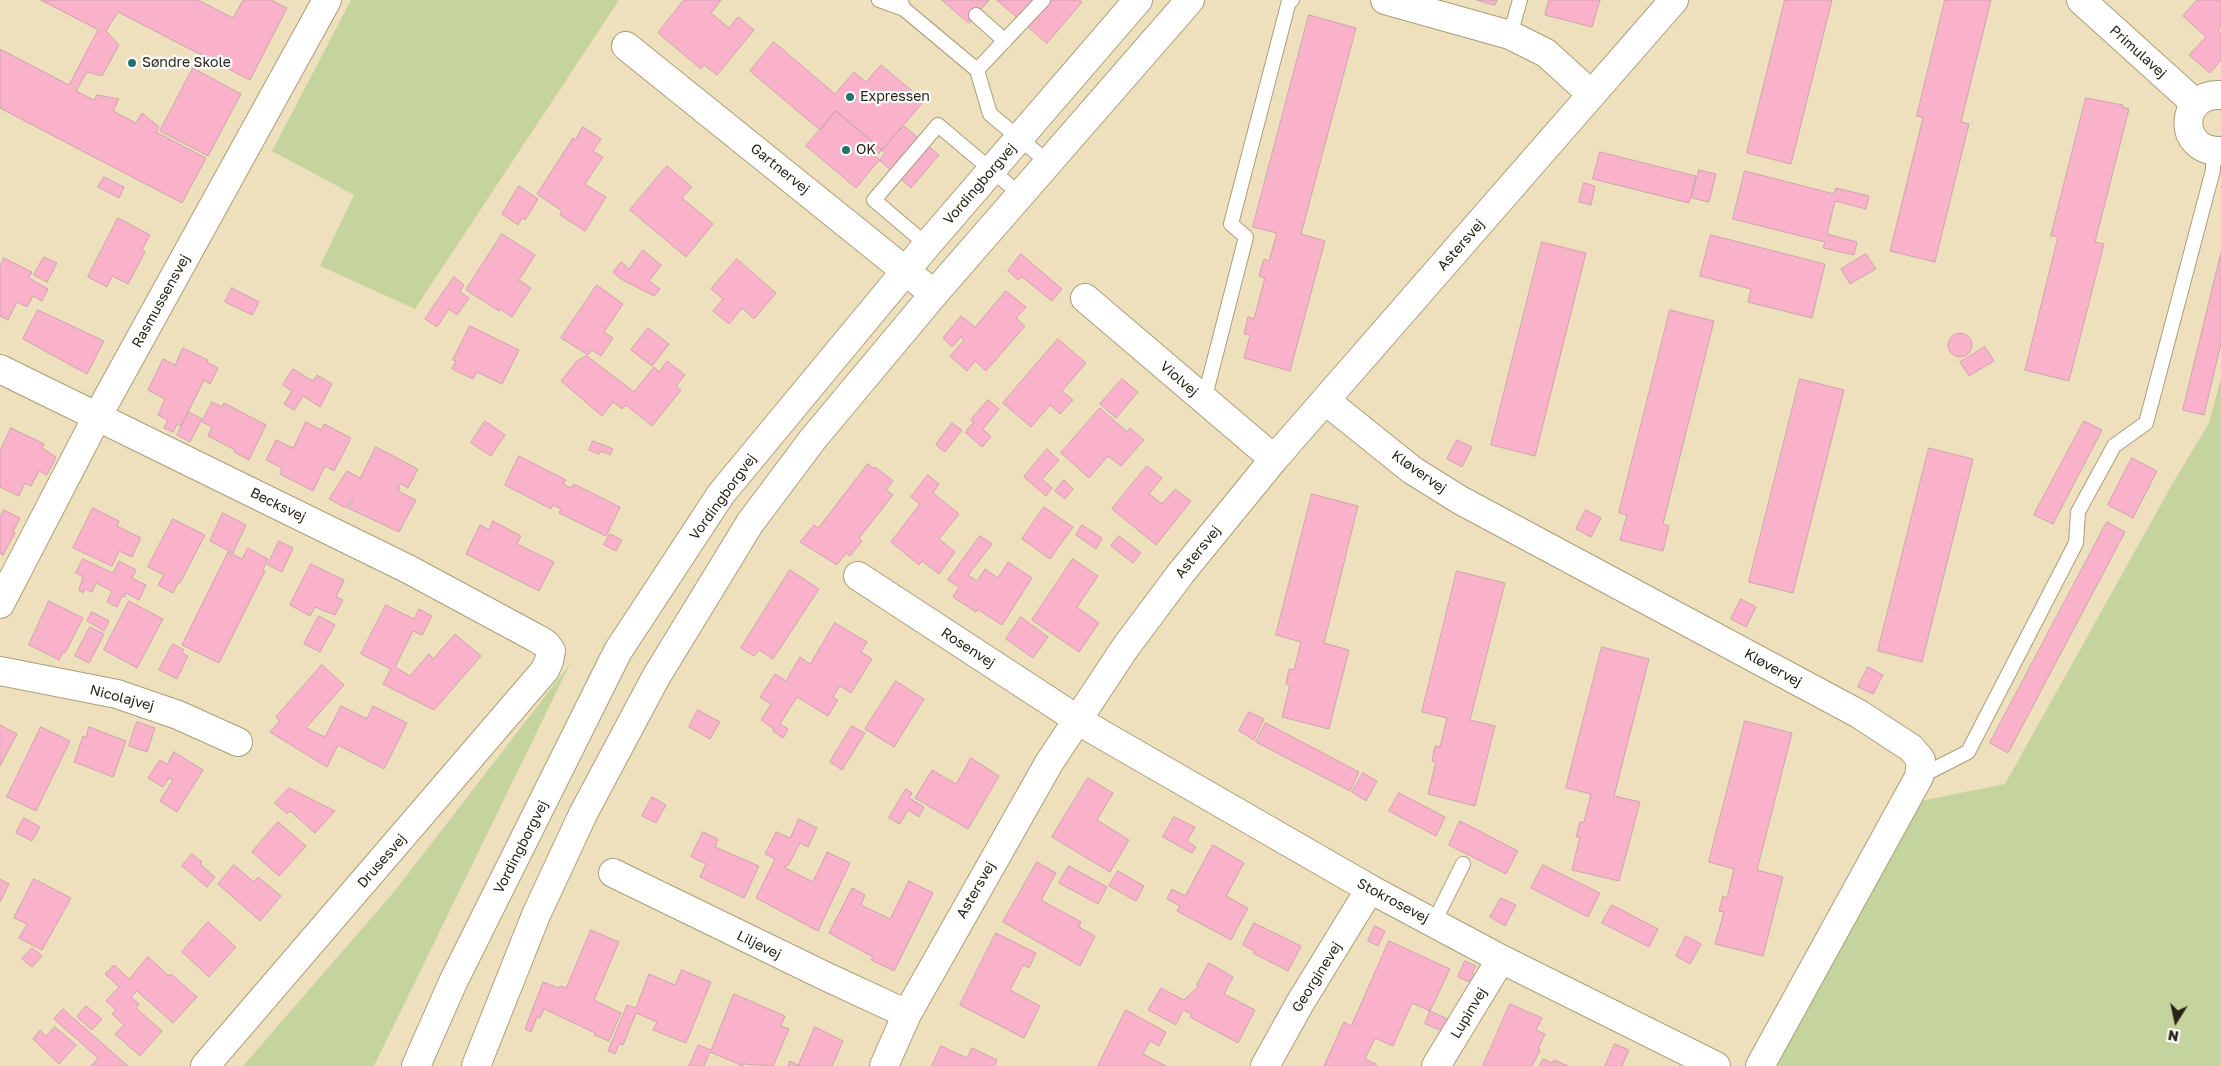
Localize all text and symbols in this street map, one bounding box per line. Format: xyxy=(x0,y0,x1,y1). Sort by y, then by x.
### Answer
street label: Primulavej xyxy=(2106,22,2170,82)
place label: Søndre Skole xyxy=(142,55,231,71)
marker: Søndre Skole xyxy=(126,57,138,69)
place label: Expressen xyxy=(860,89,930,105)
marker: Expressen xyxy=(844,91,856,103)
street label: Gartnervej xyxy=(747,140,813,198)
street label: Vordingborgvej xyxy=(940,140,1020,228)
place label: OK xyxy=(856,142,876,158)
marker: OK xyxy=(840,144,852,156)
street label: Astersvej xyxy=(1434,216,1488,274)
street label: Rasmussensvej xyxy=(128,251,194,351)
street label: Violvej xyxy=(1156,358,1202,400)
street label: Kløvervej xyxy=(1388,447,1450,497)
street label: Vordingborgvej xyxy=(686,451,760,543)
street label: Becksvej xyxy=(247,484,309,526)
street label: Astersvej xyxy=(1172,522,1224,582)
street label: Rosenvej xyxy=(938,624,998,672)
street label: Kløvervej xyxy=(1741,645,1805,691)
street label: Nicolajvej xyxy=(88,681,156,715)
street label: Vordingborgvej xyxy=(490,798,552,896)
street label: Drusesvej xyxy=(354,831,410,891)
street label: Astersvej xyxy=(953,859,999,921)
street label: Stokrosevej xyxy=(1354,875,1432,927)
street label: Liljevej xyxy=(734,927,784,963)
street label: Georginevej xyxy=(1289,939,1345,1015)
street label: Lupinvej xyxy=(1447,985,1491,1041)
north arrow xyxy=(2151,996,2201,1046)
text: N xyxy=(2167,1027,2180,1046)

